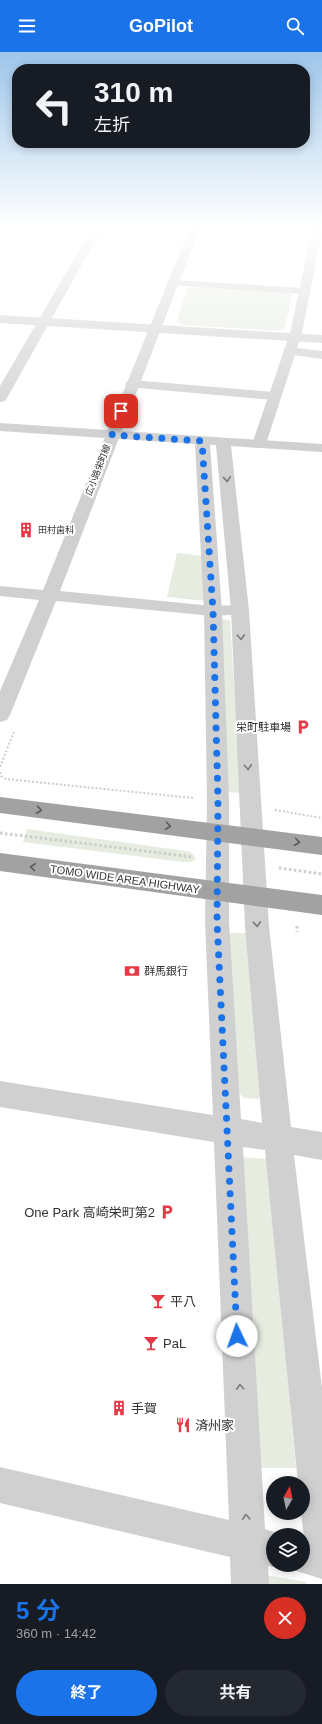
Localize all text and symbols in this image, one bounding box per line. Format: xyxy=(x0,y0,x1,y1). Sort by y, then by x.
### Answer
icon: menu xyxy=(16,15,38,37)
icon: search xyxy=(284,15,306,37)
text: GoPilot xyxy=(129,16,193,36)
text: 310 m xyxy=(94,77,173,108)
icon: left xyxy=(28,80,80,132)
text: 左折 xyxy=(94,115,130,135)
pin xyxy=(104,394,138,428)
icon: arrive xyxy=(110,400,132,422)
street label: 広小路栄町線 xyxy=(84,442,113,497)
one-way arrow xyxy=(222,476,231,482)
building icon: 田村歯科 xyxy=(17,521,35,539)
place label: 田村歯科 xyxy=(38,524,74,535)
one-way arrow xyxy=(237,634,245,640)
parking icon: 栄町駐車場 xyxy=(294,718,312,736)
place label: 栄町駐車場 xyxy=(236,721,291,733)
one-way arrow xyxy=(243,764,252,770)
one-way arrow xyxy=(36,805,42,814)
one-way arrow xyxy=(165,821,171,830)
one-way arrow xyxy=(294,837,300,846)
one-way arrow xyxy=(30,863,37,872)
street label: TOMO WIDE AREA HIGHWAY xyxy=(50,863,201,896)
one-way arrow xyxy=(253,921,262,927)
bank icon: 群馬銀行 xyxy=(123,962,141,980)
place label: 群馬銀行 xyxy=(144,965,188,977)
parking icon: One Park 高崎栄町第2 xyxy=(158,1203,176,1221)
place label: One Park 高崎栄町第2 xyxy=(24,1205,155,1220)
bar icon: 平八 xyxy=(149,1292,167,1310)
place label: 平八 xyxy=(170,1294,196,1309)
position arrow xyxy=(216,1315,258,1357)
bar icon: PaL xyxy=(142,1334,160,1352)
place label: PaL xyxy=(163,1336,186,1351)
one-way arrow xyxy=(235,1384,244,1390)
building icon: 手賀 xyxy=(110,1399,128,1417)
place label: 手賀 xyxy=(131,1401,157,1416)
restaurant icon: 済州家 xyxy=(174,1416,192,1434)
place label: 済州家 xyxy=(195,1418,234,1433)
north arrow xyxy=(266,1476,310,1520)
map controls xyxy=(266,1476,310,1572)
one-way arrow xyxy=(242,1514,251,1520)
button: layers xyxy=(266,1528,310,1572)
text: 5 分 xyxy=(16,1597,60,1624)
button: close xyxy=(264,1597,306,1639)
text: 360 m · 14:42 xyxy=(16,1626,96,1641)
button: 終了 xyxy=(16,1670,157,1716)
button: 共有 xyxy=(165,1670,306,1716)

